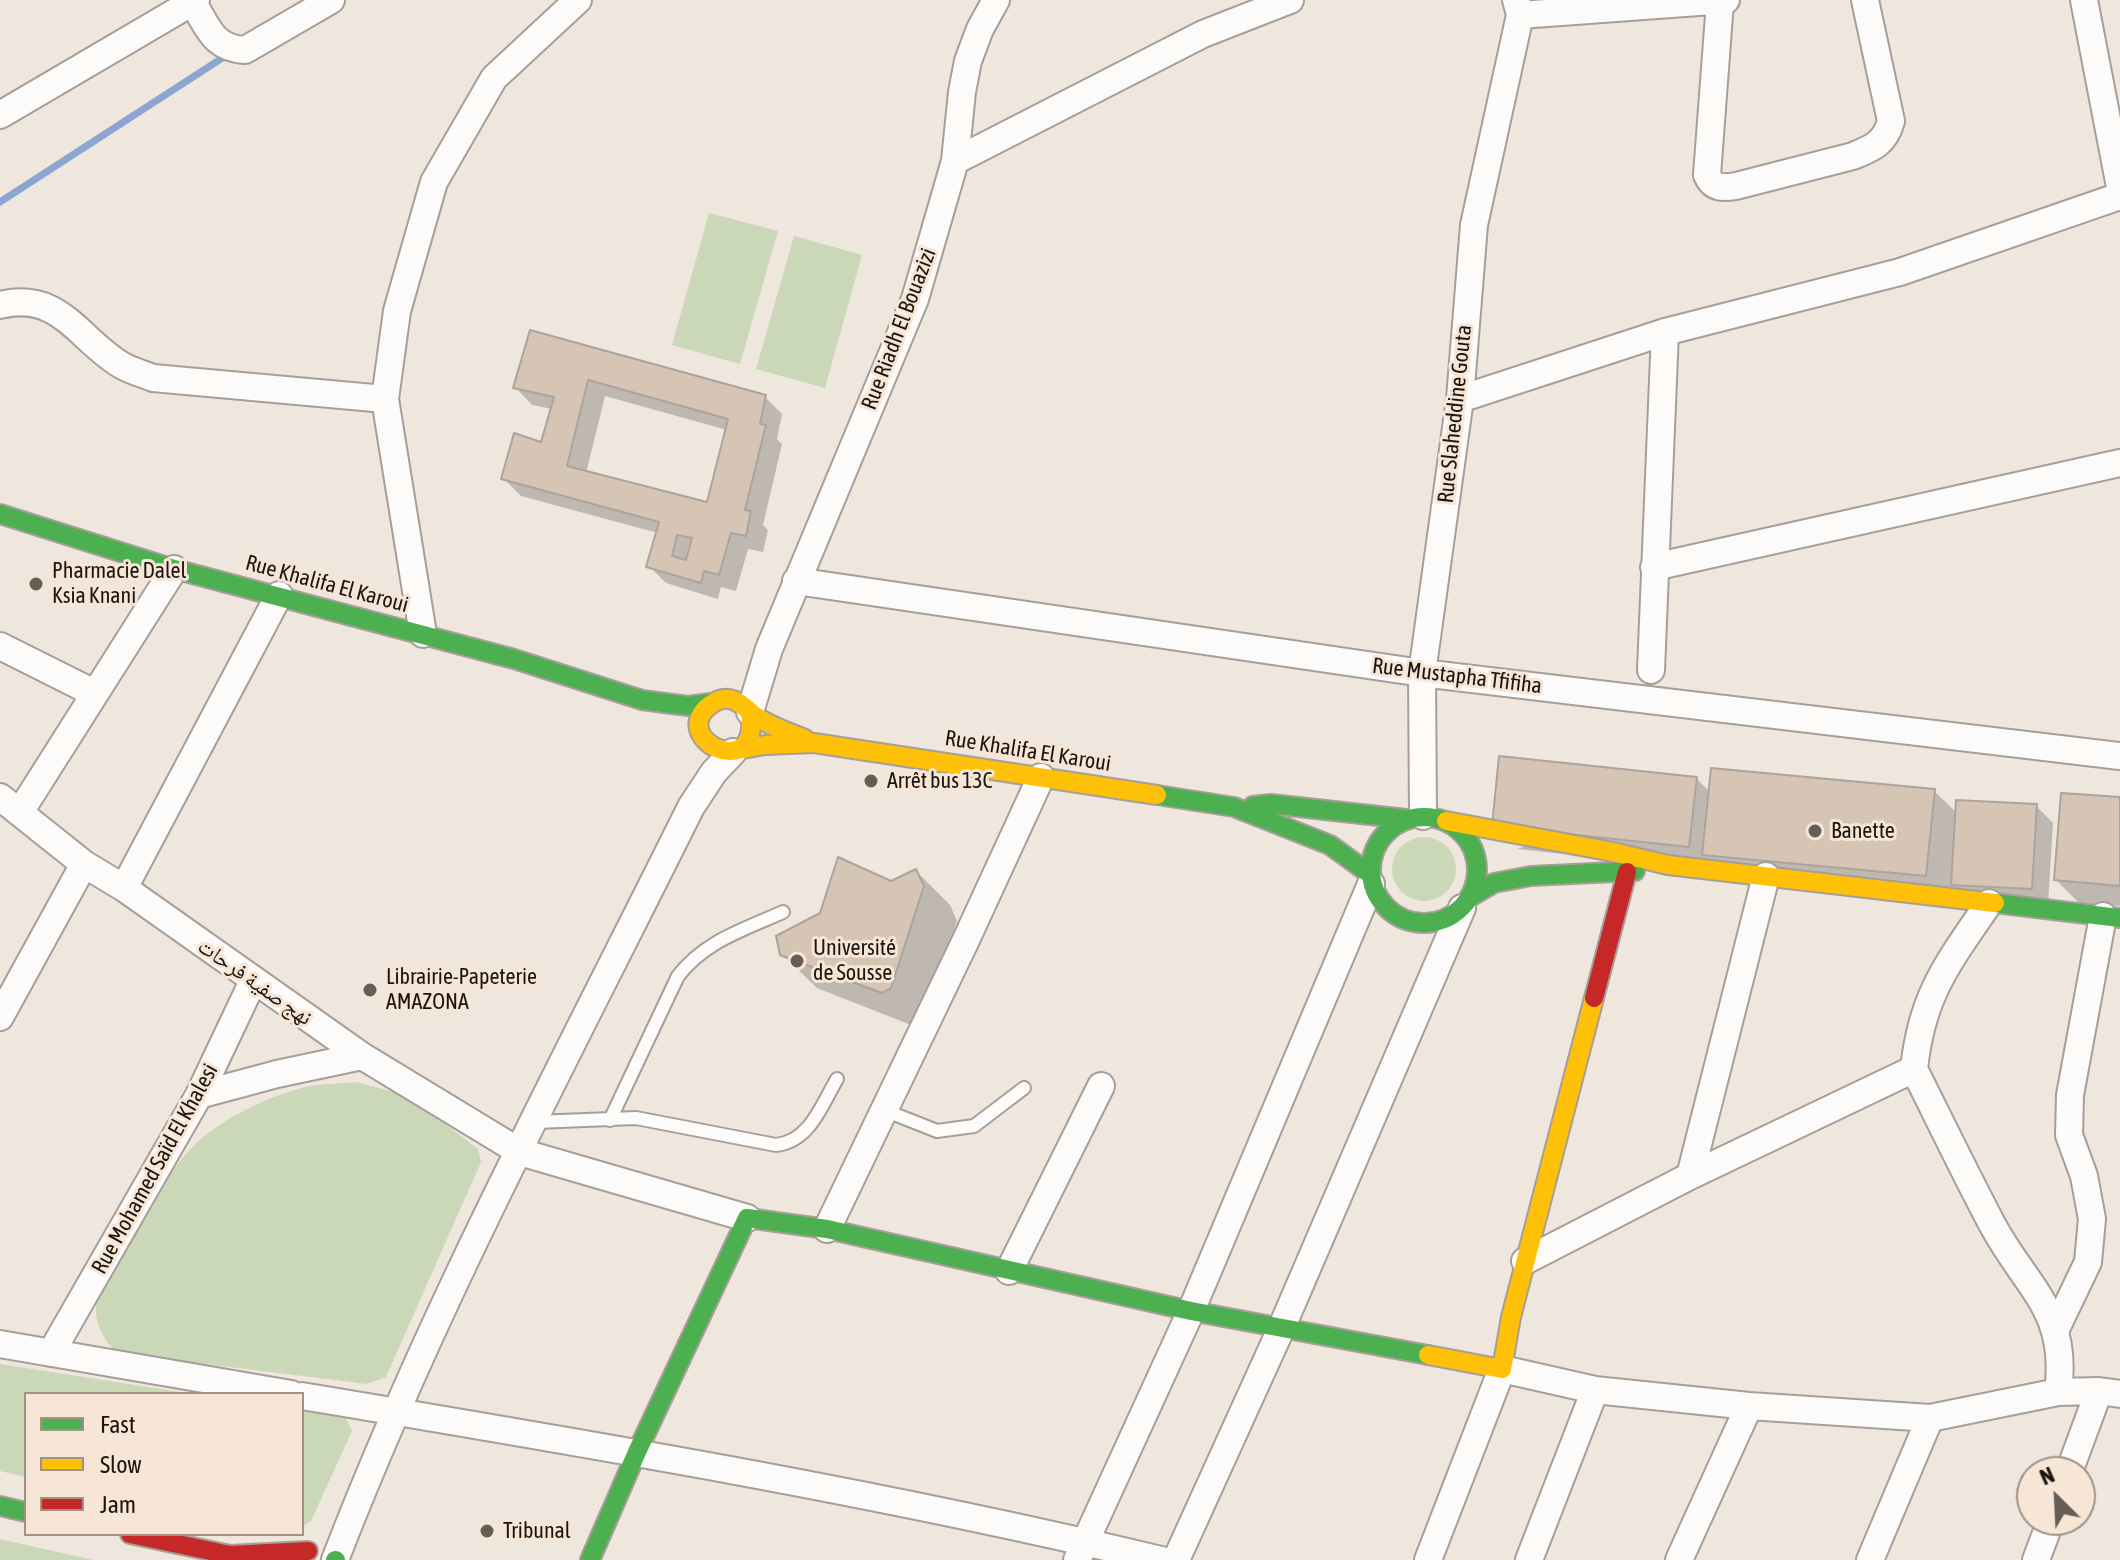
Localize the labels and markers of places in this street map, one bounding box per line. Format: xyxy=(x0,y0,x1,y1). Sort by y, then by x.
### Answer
place label: Pharmacie Dalel Ksia Knani xyxy=(52,558,186,610)
marker: Pharmacie Dalel Ksia Knani xyxy=(27,575,45,593)
place label: Arrêt bus 13C xyxy=(887,768,993,794)
marker: Arrêt bus 13C xyxy=(862,772,880,790)
place label: Banette xyxy=(1831,818,1895,844)
marker: Banette xyxy=(1806,822,1824,840)
place label: Université de Sousse xyxy=(813,935,896,986)
marker: Université de Sousse xyxy=(788,952,806,970)
place label: Librairie-Papeterie AMAZONA xyxy=(386,964,537,1016)
marker: Librairie-Papeterie AMAZONA xyxy=(361,981,379,999)
place label: Tribunal xyxy=(503,1518,571,1544)
marker: Tribunal xyxy=(478,1522,496,1540)

